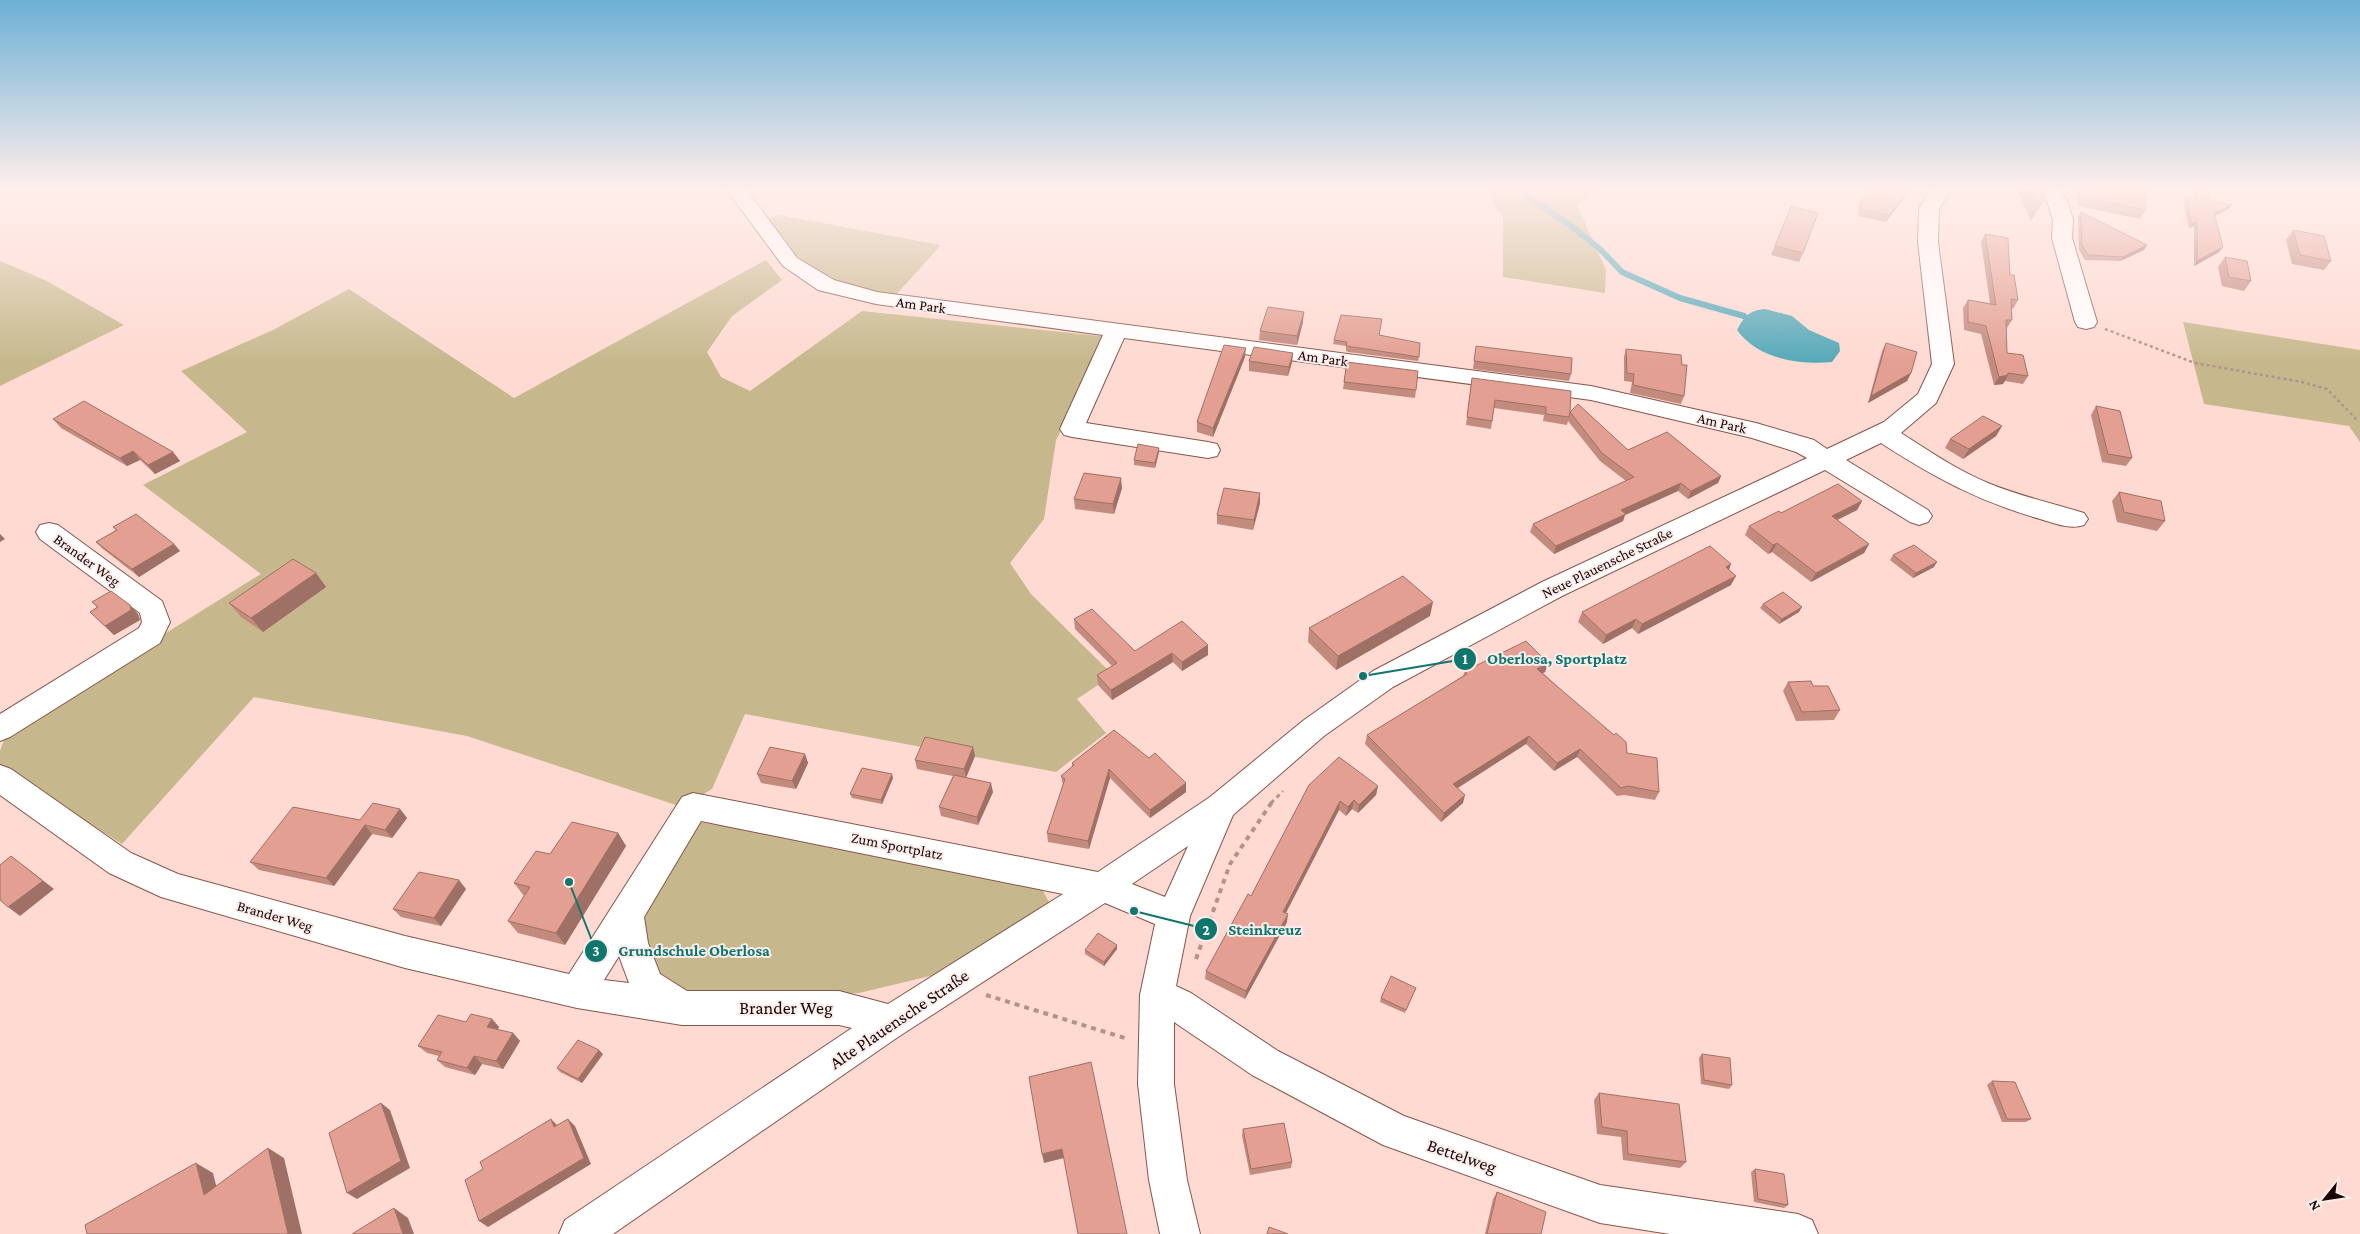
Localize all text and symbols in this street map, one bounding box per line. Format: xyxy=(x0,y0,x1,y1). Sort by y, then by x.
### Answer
street label: Am Park xyxy=(895,294,948,317)
street label: Am Park xyxy=(1297,347,1350,370)
street label: Am Park xyxy=(1696,410,1749,437)
street label: Neue Plauensche Straße xyxy=(1539,524,1675,602)
street label: Brander Weg xyxy=(50,531,123,590)
callout: Oberlosa, Sportplatz xyxy=(1452,643,1637,674)
text: Oberlosa, Sportplatz xyxy=(1487,650,1628,667)
text: 1 xyxy=(1462,651,1468,667)
street label: Zum Sportplatz xyxy=(850,829,944,864)
street label: Brander Weg xyxy=(235,898,315,935)
callout: Steinkreuz xyxy=(1194,914,1312,945)
text: Steinkreuz xyxy=(1228,921,1302,938)
text: 2 xyxy=(1202,922,1210,938)
callout: Grundschule Oberlosa xyxy=(583,935,780,966)
text: Grundschule Oberlosa xyxy=(618,942,770,959)
text: 3 xyxy=(592,943,600,959)
street label: Alte Plauensche Straße xyxy=(826,965,972,1073)
street label: Brander Weg xyxy=(739,998,833,1018)
street label: Bettelweg xyxy=(1425,1135,1500,1177)
north arrow xyxy=(2300,1174,2350,1224)
text: N xyxy=(2304,1197,2323,1214)

